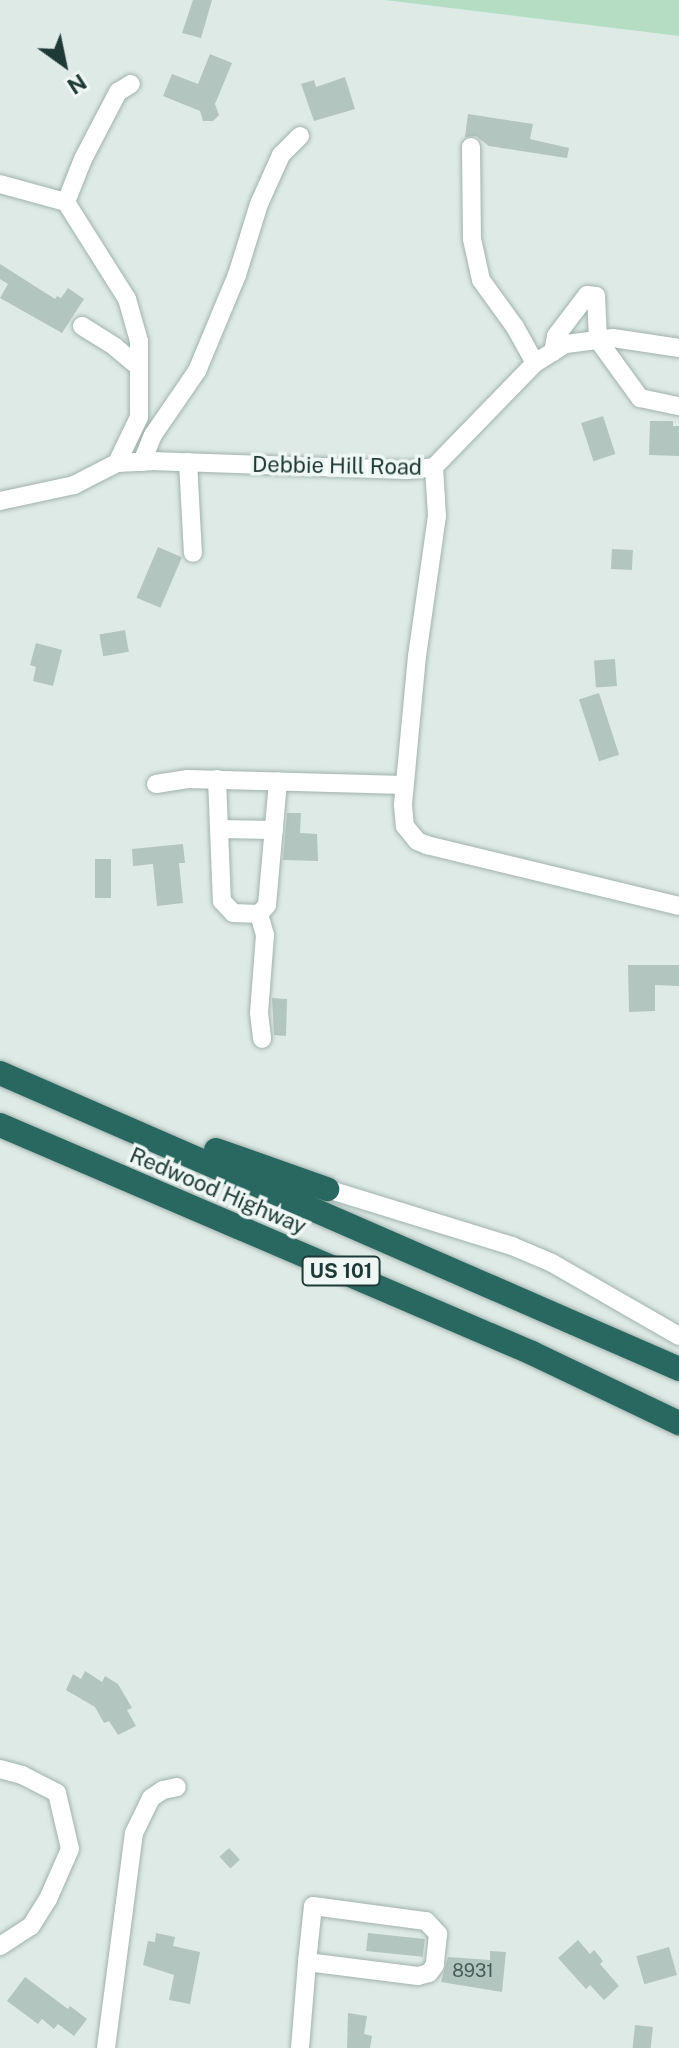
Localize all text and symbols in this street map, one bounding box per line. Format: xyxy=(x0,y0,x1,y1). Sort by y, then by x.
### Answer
north arrow xyxy=(24,24,104,104)
text: N xyxy=(63,69,91,100)
street label: Debbie Hill Road xyxy=(252,451,422,481)
street label: Redwood Highway xyxy=(126,1142,310,1240)
road number: US 101 xyxy=(301,1255,381,1287)
house number: 8931 xyxy=(452,1960,494,1982)

